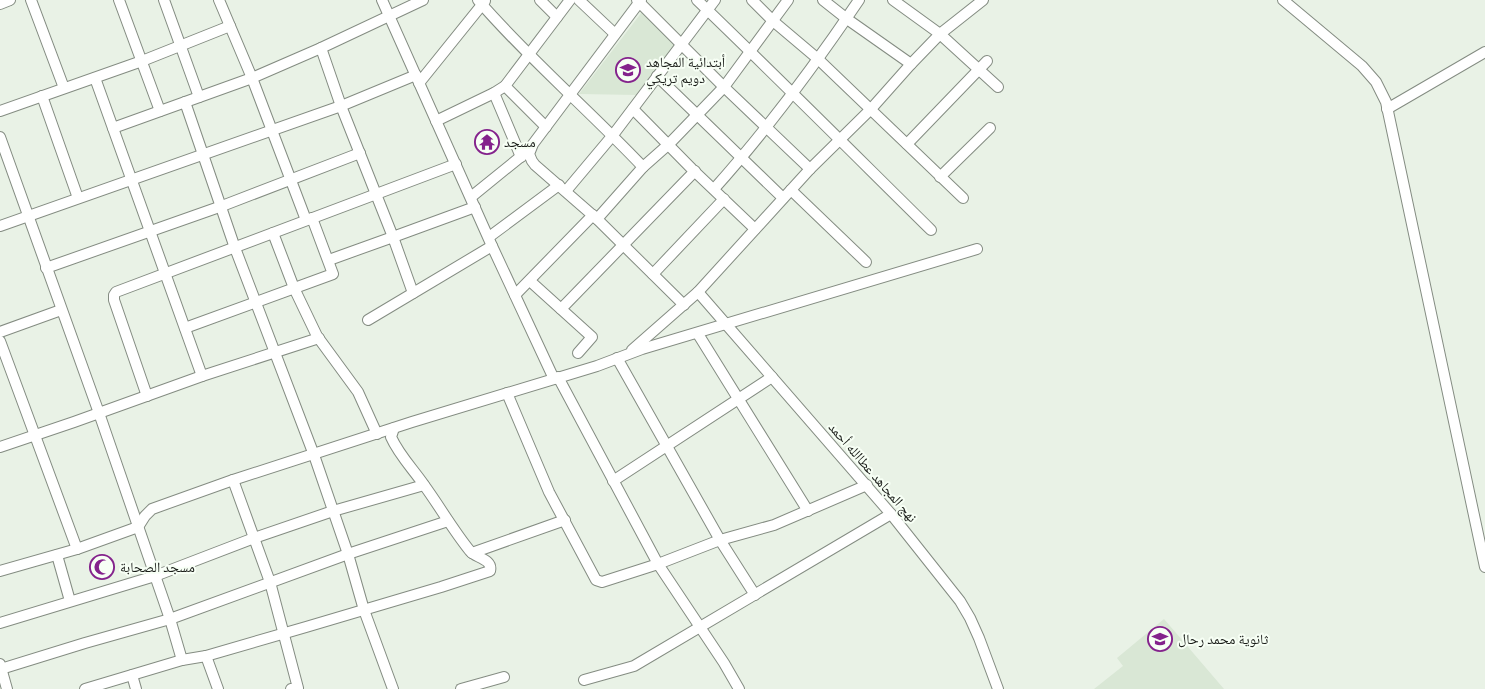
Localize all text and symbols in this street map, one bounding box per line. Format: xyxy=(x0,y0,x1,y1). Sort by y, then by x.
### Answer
place label: أبتدائية المجاهد دويم تريكي xyxy=(646,54,725,90)
school or university icon: أبتدائية المجاهد دويم تريكي xyxy=(615,57,641,83)
temple icon: مسجد xyxy=(474,129,500,155)
place label: مسجد xyxy=(504,134,536,151)
street label: نهج المجاهد عطاالله أحمد xyxy=(824,419,921,526)
mosque icon: مسجد الصحابة xyxy=(89,554,115,580)
place label: مسجد الصحابة xyxy=(120,559,195,576)
school or university icon: ثانوية محمد رحال xyxy=(1147,626,1173,652)
place label: ثانوية محمد رحال xyxy=(1178,631,1269,648)

